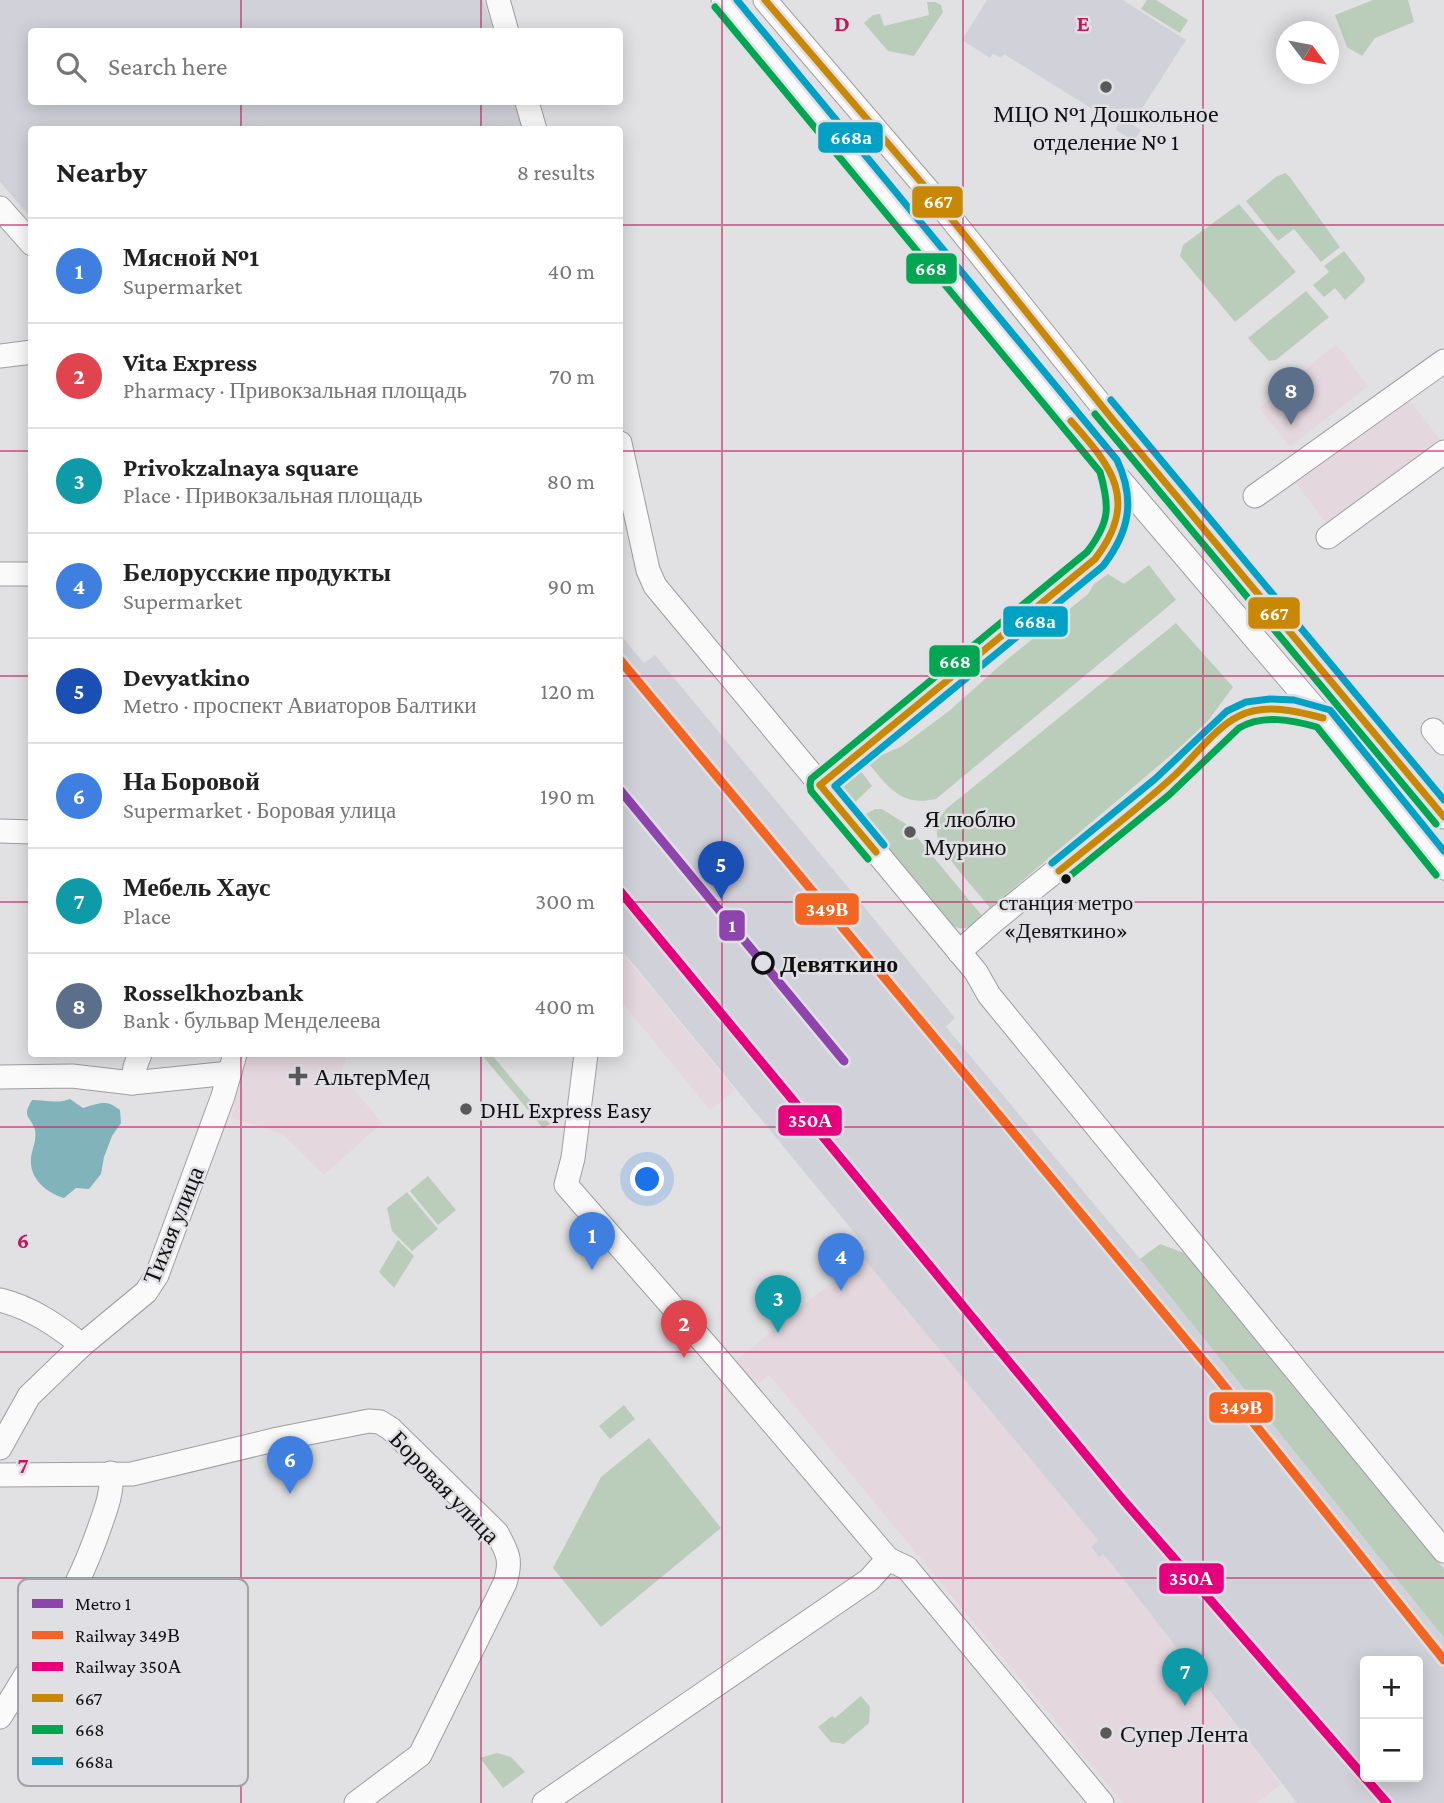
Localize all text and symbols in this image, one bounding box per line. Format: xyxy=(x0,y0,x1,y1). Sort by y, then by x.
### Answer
text: D xyxy=(834,10,850,36)
text: E xyxy=(1076,10,1090,36)
north arrow xyxy=(1276,21,1339,84)
search box xyxy=(28,28,623,105)
icon: search xyxy=(52,48,90,86)
text: Search here xyxy=(108,52,227,81)
marker: МЦО №1 Дошкольное отделение № 1 xyxy=(1098,79,1114,95)
place label: МЦО №1 Дошкольное отделение № 1 xyxy=(993,100,1219,155)
line badge: 668а xyxy=(817,121,884,154)
text: 668а xyxy=(830,127,872,148)
text: Nearby xyxy=(56,155,147,188)
text: 8 results xyxy=(517,159,595,185)
line badge: 667 xyxy=(911,185,964,219)
text: 667 xyxy=(923,191,953,212)
text: Мясной №1 xyxy=(123,243,259,272)
line badge: 668 xyxy=(905,252,958,285)
text: 1 xyxy=(75,258,83,284)
text: 40 m xyxy=(547,258,595,284)
text: 668 xyxy=(915,258,947,279)
text: Supermarket xyxy=(123,273,242,299)
text: Vita Express xyxy=(123,348,257,377)
text: 2 xyxy=(73,363,85,389)
text: 70 m xyxy=(549,363,595,389)
pin: 8 xyxy=(1268,367,1314,425)
text: Pharmacy · Привокзальная площадь xyxy=(123,377,467,403)
text: Privokzalnaya square xyxy=(123,453,359,482)
text: 3 xyxy=(73,468,85,494)
text: 80 m xyxy=(547,468,595,494)
text: Place · Привокзальная площадь xyxy=(123,482,423,508)
text: Белорусские продукты xyxy=(123,558,391,587)
text: 4 xyxy=(73,573,85,599)
text: 90 m xyxy=(548,573,595,599)
text: Supermarket xyxy=(123,588,242,614)
line badge: 667 xyxy=(1247,596,1301,630)
text: 667 xyxy=(1259,603,1289,624)
line badge: 668а xyxy=(1002,605,1069,638)
text: 668а xyxy=(1014,611,1056,632)
line badge: 668 xyxy=(928,644,981,678)
text: 668 xyxy=(939,651,971,672)
text: Devyatkino xyxy=(123,663,250,692)
text: 5 xyxy=(73,678,85,704)
text: 120 m xyxy=(541,678,595,704)
text: Metro · проспект Авиаторов Балтики xyxy=(123,692,477,718)
text: На Боровой xyxy=(123,767,260,796)
text: 6 xyxy=(73,783,85,809)
text: 190 m xyxy=(540,783,595,809)
text: Supermarket · Боровая улица xyxy=(123,797,396,823)
place label: Я люблю Мурино xyxy=(924,805,1016,860)
marker: Я люблю Мурино xyxy=(902,824,918,840)
pin: 5 xyxy=(698,841,744,899)
marker: станция метро «Девяткино» xyxy=(1059,872,1073,886)
text: Мебель Хаус xyxy=(123,873,270,902)
text: 7 xyxy=(73,888,85,914)
text: 300 m xyxy=(535,888,595,914)
place label: станция метро «Девяткино» xyxy=(999,890,1133,943)
line badge: 349В xyxy=(794,892,860,926)
text: 349В xyxy=(806,899,849,920)
text: Place xyxy=(123,903,171,929)
line badge: 1 xyxy=(718,909,746,942)
text: 1 xyxy=(728,915,736,936)
place label: Девяткино xyxy=(780,950,898,977)
marker: Девяткино xyxy=(752,952,774,974)
text: Rosselkhozbank xyxy=(123,978,303,1007)
text: 8 xyxy=(72,993,86,1019)
text: 400 m xyxy=(534,993,595,1019)
text: Bank · бульвар Менделеева xyxy=(123,1007,381,1033)
place label: АльтерМед xyxy=(314,1063,430,1090)
marker: АльтерМед xyxy=(288,1066,308,1086)
place label: DHL Express Easy xyxy=(480,1096,652,1123)
marker: DHL Express Easy xyxy=(458,1101,474,1117)
line badge: 350А xyxy=(777,1104,843,1137)
text: 350А xyxy=(788,1110,832,1131)
street label: Тихая улица xyxy=(137,1162,209,1288)
your location xyxy=(630,1162,664,1196)
pin: 1 xyxy=(569,1212,615,1270)
text: 6 xyxy=(17,1227,29,1253)
pin: 4 xyxy=(818,1233,864,1291)
pin: 3 xyxy=(755,1275,801,1333)
pin: 2 xyxy=(661,1300,707,1358)
line badge: 349В xyxy=(1208,1391,1274,1424)
text: 349В xyxy=(1220,1397,1263,1418)
street label: Боровая улица xyxy=(384,1425,506,1549)
pin: 6 xyxy=(267,1436,313,1494)
text: 7 xyxy=(17,1452,29,1478)
line badge: 350А xyxy=(1158,1562,1225,1595)
text: 350А xyxy=(1169,1568,1213,1589)
legend xyxy=(18,1579,248,1786)
text: Metro 1 xyxy=(75,1593,131,1614)
text: Railway 349В xyxy=(75,1625,180,1646)
pin: 7 xyxy=(1162,1648,1208,1706)
text: Railway 350А xyxy=(75,1656,182,1677)
map controls xyxy=(1360,1656,1423,1782)
button: + xyxy=(1360,1656,1423,1719)
text: 667 xyxy=(75,1688,103,1709)
text: 668 xyxy=(75,1719,105,1740)
button: − xyxy=(1360,1719,1423,1782)
place label: Супер Лента xyxy=(1120,1720,1249,1747)
marker: Супер Лента xyxy=(1098,1725,1114,1741)
text: 668а xyxy=(75,1751,114,1772)

